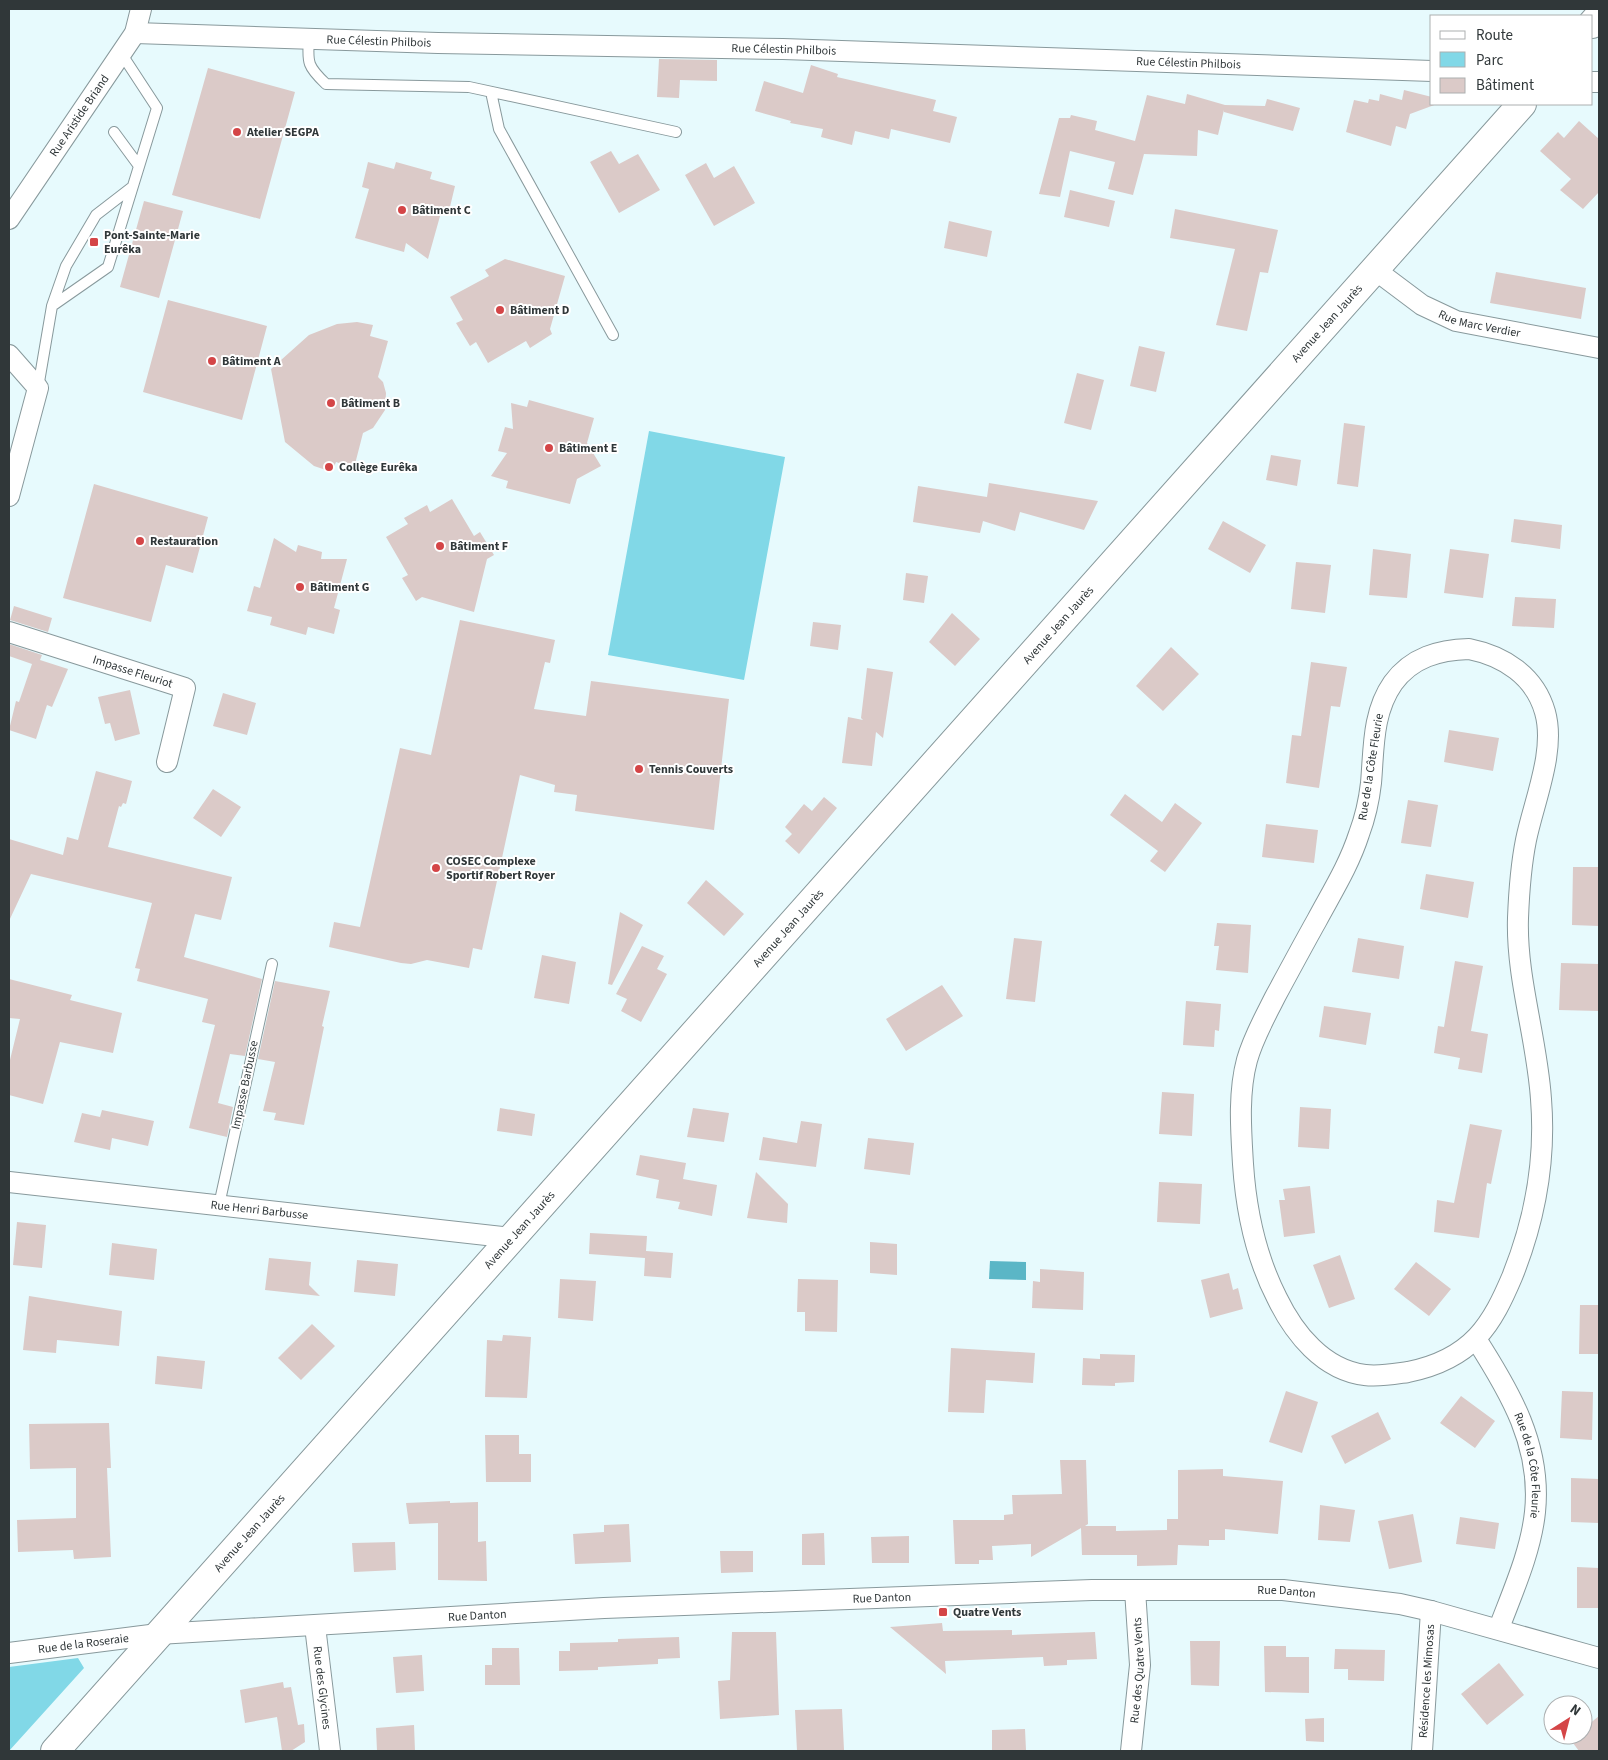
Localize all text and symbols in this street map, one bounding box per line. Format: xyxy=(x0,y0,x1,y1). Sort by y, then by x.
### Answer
legend xyxy=(1430,15,1593,105)
text: Route xyxy=(1476,25,1513,46)
street label: Rue Célestin Philbois xyxy=(326,31,432,51)
street label: Rue Célestin Philbois xyxy=(731,40,836,59)
text: Parc xyxy=(1476,50,1503,71)
street label: Rue Célestin Philbois xyxy=(1136,52,1241,73)
street label: Rue Aristide Briand xyxy=(45,71,113,160)
text: Bâtiment xyxy=(1476,75,1534,96)
place label: Atelier SEGPA xyxy=(246,124,319,141)
marker: Atelier SEGPA xyxy=(231,126,243,138)
place label: Bâtiment C xyxy=(412,202,471,219)
marker: Bâtiment C xyxy=(396,204,408,216)
place label: Pont-Sainte-Marie Eurêka xyxy=(104,227,200,258)
marker: Pont-Sainte-Marie Eurêka xyxy=(88,236,100,248)
street label: Avenue Jean Jaurès xyxy=(1287,280,1366,366)
place label: Bâtiment D xyxy=(510,302,570,319)
marker: Bâtiment D xyxy=(494,304,506,316)
street label: Rue Marc Verdier xyxy=(1435,305,1523,342)
place label: Bâtiment A xyxy=(222,353,281,370)
marker: Bâtiment A xyxy=(206,355,218,367)
place label: Bâtiment B xyxy=(341,395,400,412)
marker: Bâtiment B xyxy=(325,397,337,409)
place label: Bâtiment E xyxy=(559,440,617,457)
marker: Bâtiment E xyxy=(543,442,555,454)
place label: Collège Eurêka xyxy=(339,459,417,476)
marker: Collège Eurêka xyxy=(323,461,335,473)
place label: Restauration xyxy=(150,533,218,550)
marker: Restauration xyxy=(134,535,146,547)
place label: Bâtiment F xyxy=(450,538,508,555)
marker: Bâtiment F xyxy=(434,540,446,552)
place label: Bâtiment G xyxy=(310,579,369,596)
marker: Bâtiment G xyxy=(294,581,306,593)
street label: Avenue Jean Jaurès xyxy=(1019,582,1097,668)
street label: Impasse Fleuriot xyxy=(91,651,175,692)
street label: Rue de la Côte Fleurie xyxy=(1354,712,1388,822)
place label: Tennis Couverts xyxy=(649,761,733,778)
marker: Tennis Couverts xyxy=(633,763,645,775)
place label: COSEC Complexe Sportif Robert Royer xyxy=(446,853,555,884)
marker: COSEC Complexe Sportif Robert Royer xyxy=(430,862,442,874)
street label: Avenue Jean Jaurès xyxy=(749,885,827,971)
street label: Impasse Barbusse xyxy=(227,1039,263,1131)
street label: Avenue Jean Jaurès xyxy=(480,1187,559,1273)
street label: Rue Henri Barbusse xyxy=(210,1196,309,1224)
street label: Rue de la Côte Fleurie xyxy=(1510,1410,1544,1519)
street label: Avenue Jean Jaurès xyxy=(210,1490,289,1576)
street label: Rue Danton xyxy=(1257,1582,1317,1602)
street label: Rue Danton xyxy=(852,1588,912,1607)
place label: Quatre Vents xyxy=(953,1604,1021,1621)
street label: Rue Danton xyxy=(447,1605,507,1626)
marker: Quatre Vents xyxy=(937,1606,949,1618)
street label: Rue des Quatre Vents xyxy=(1125,1617,1149,1724)
street label: Résidence les Mimosas xyxy=(1414,1624,1439,1739)
street label: Rue de la Roseraie xyxy=(37,1629,130,1658)
street label: Rue des Glycines xyxy=(309,1645,336,1730)
north arrow xyxy=(1543,1695,1593,1745)
text: N xyxy=(1565,1699,1585,1721)

